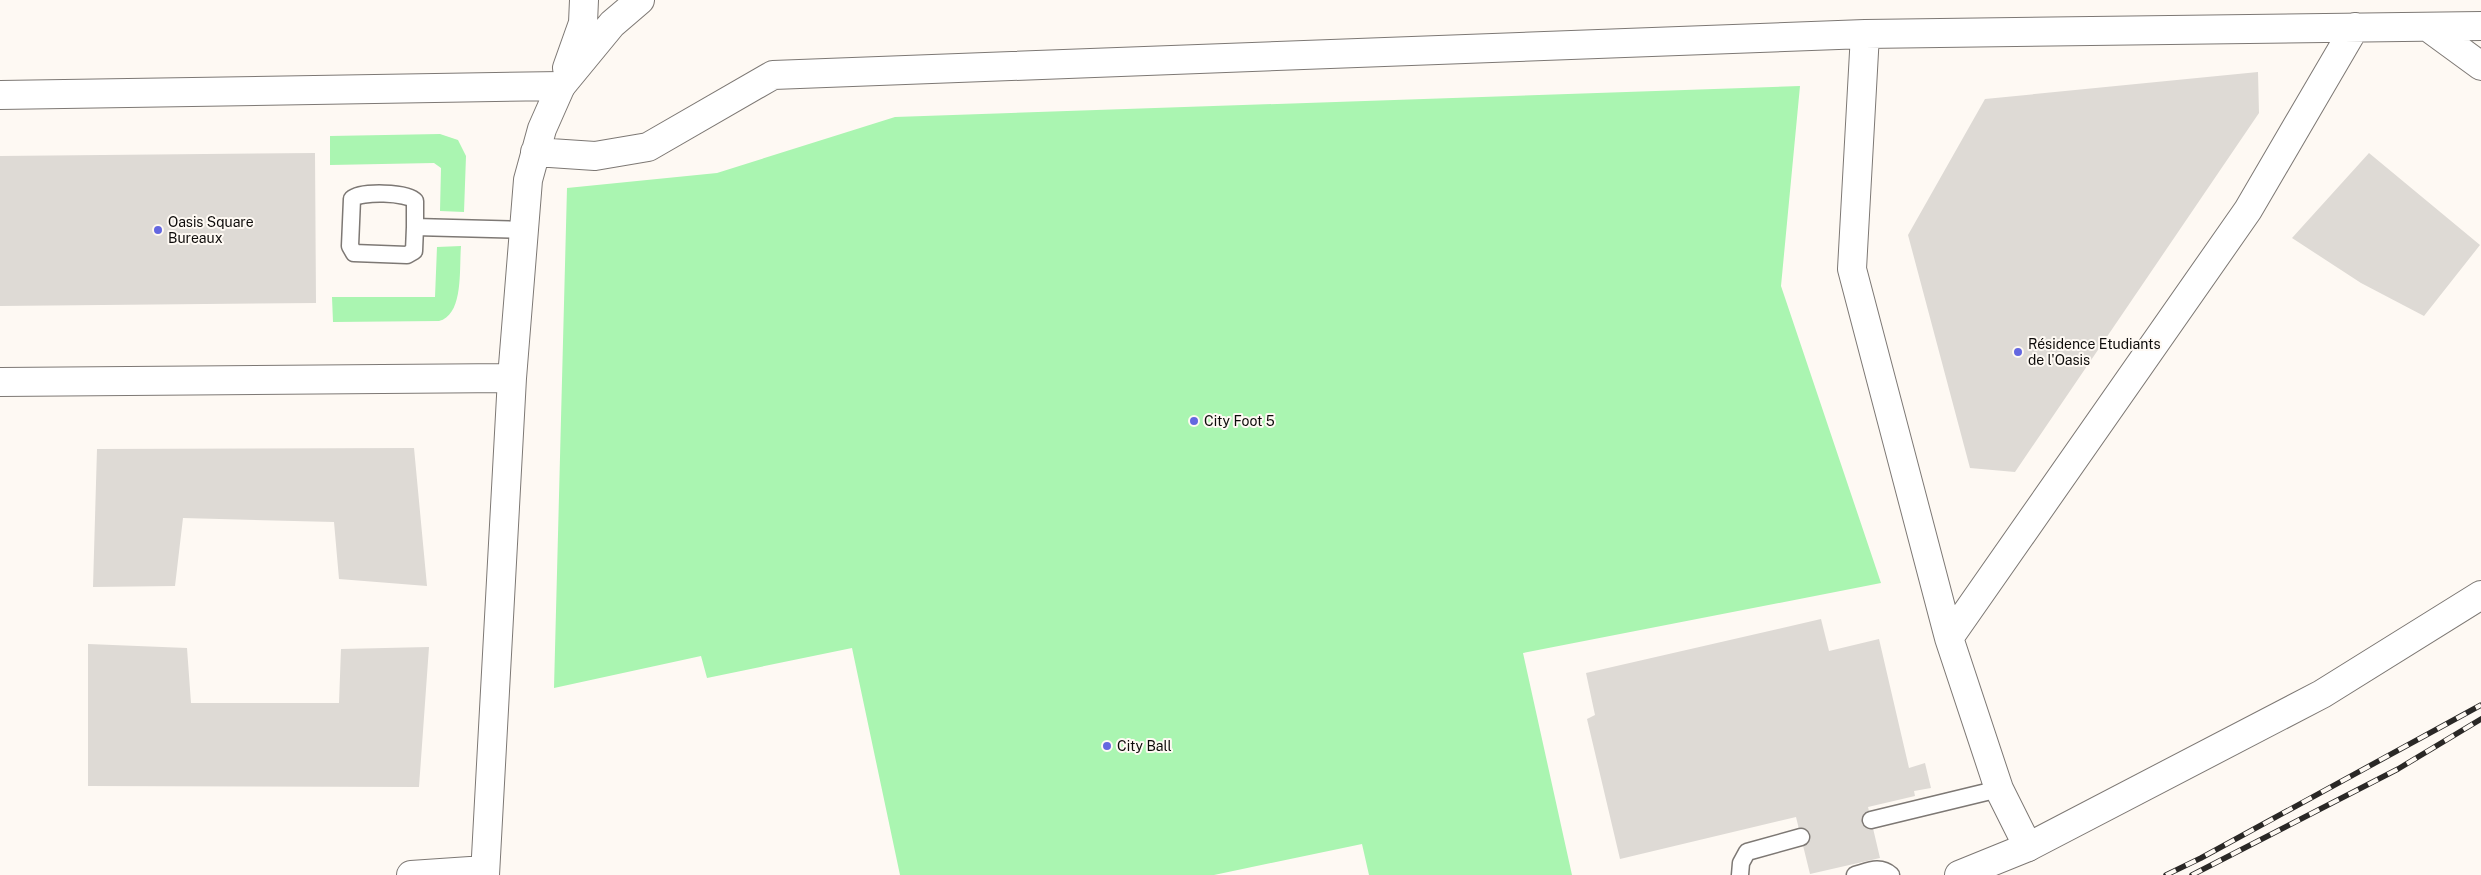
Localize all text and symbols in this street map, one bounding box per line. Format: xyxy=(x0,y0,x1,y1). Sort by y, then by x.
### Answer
place label: Oasis Square Bureaux xyxy=(168,214,254,246)
marker: Oasis Square Bureaux xyxy=(152,224,164,236)
place label: Résidence Etudiants de l'Oasis xyxy=(2028,336,2161,368)
marker: Résidence Etudiants de l'Oasis xyxy=(2012,346,2024,358)
place label: City Foot 5 xyxy=(1204,413,1275,429)
marker: City Foot 5 xyxy=(1188,415,1200,427)
place label: City Ball xyxy=(1117,738,1172,754)
marker: City Ball xyxy=(1101,740,1113,752)

